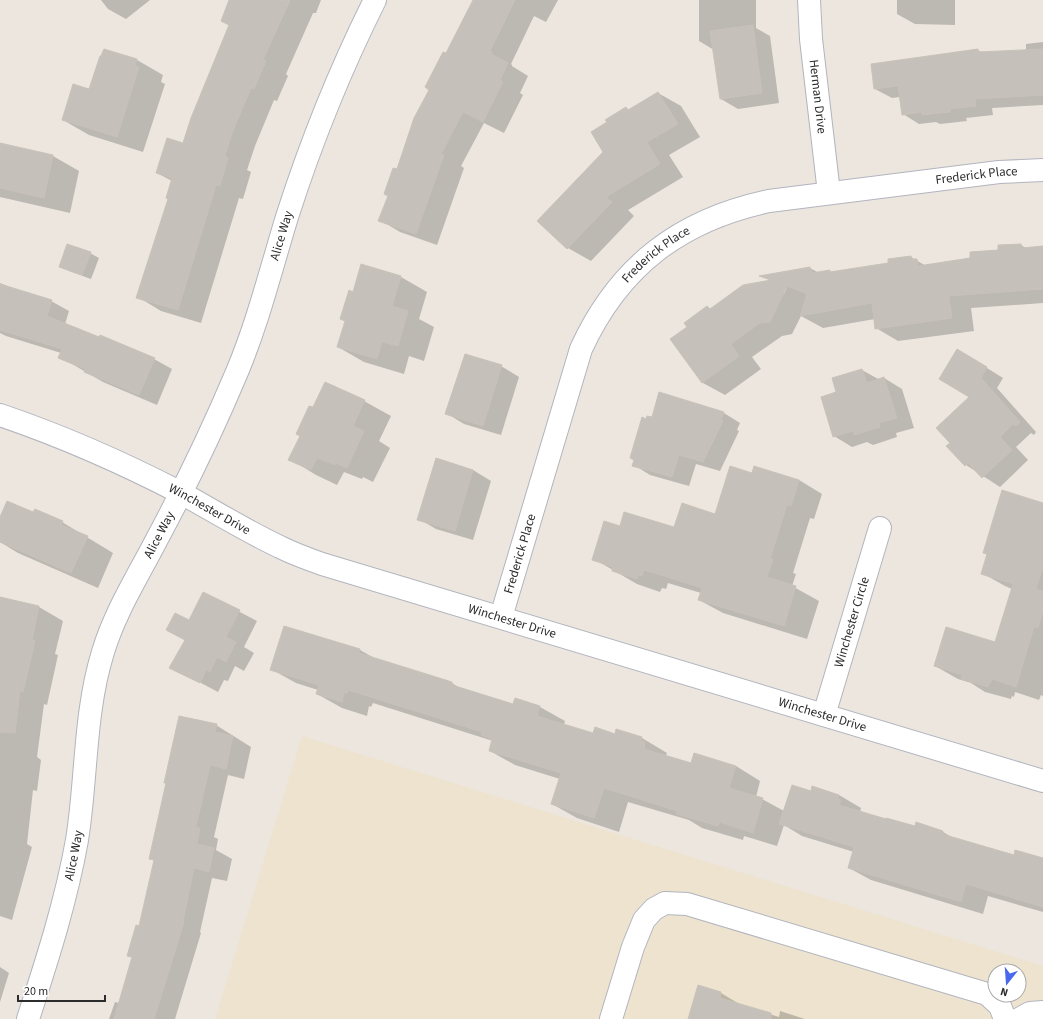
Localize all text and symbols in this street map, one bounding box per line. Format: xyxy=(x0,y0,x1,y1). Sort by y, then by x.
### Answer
street label: Herman Drive xyxy=(804,58,831,135)
street label: Frederick Place xyxy=(934,162,1018,189)
street label: Alice Way xyxy=(266,208,297,263)
street label: Frederick Place xyxy=(618,222,693,287)
street label: Winchester Drive xyxy=(165,479,254,539)
street label: Alice Way xyxy=(139,508,179,562)
street label: Frederick Place xyxy=(499,512,540,596)
street label: Winchester Circle xyxy=(830,575,874,670)
street label: Winchester Drive xyxy=(466,599,558,643)
street label: Winchester Drive xyxy=(776,693,869,736)
street label: Alice Way xyxy=(60,829,87,882)
north arrow xyxy=(987,963,1027,1003)
scale bar xyxy=(18,977,105,1003)
text: 20 m xyxy=(24,983,48,1000)
text: N xyxy=(999,984,1010,1000)

